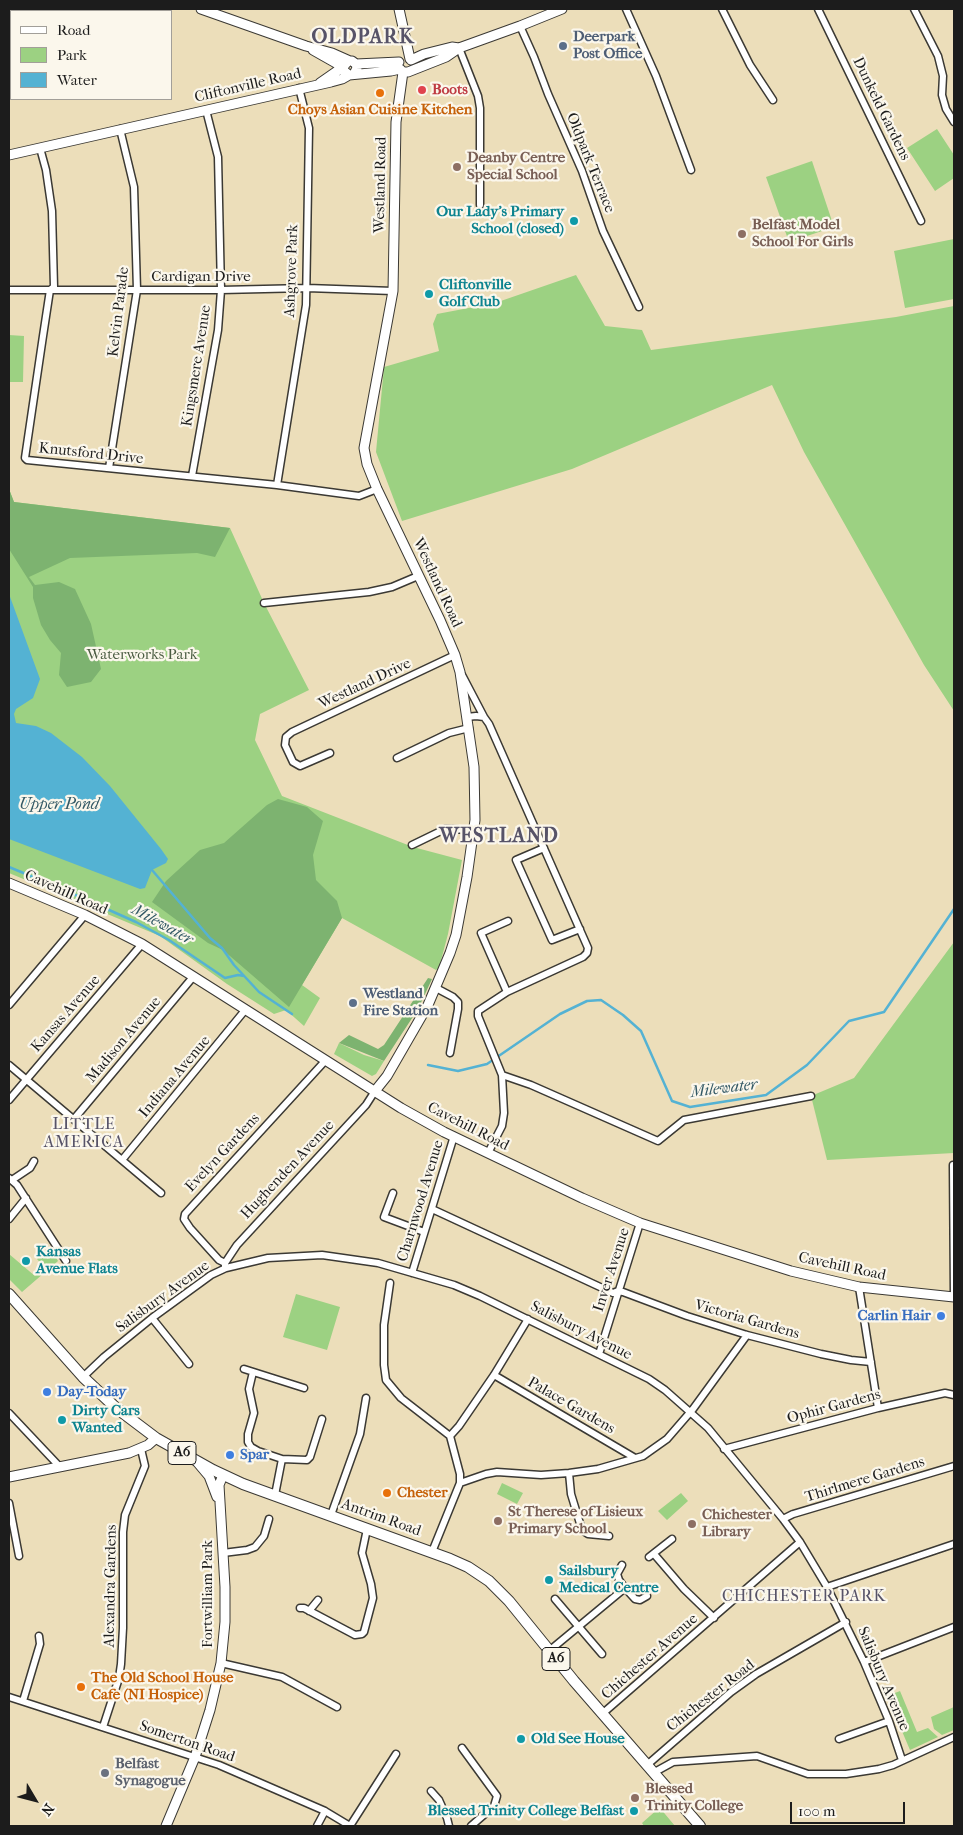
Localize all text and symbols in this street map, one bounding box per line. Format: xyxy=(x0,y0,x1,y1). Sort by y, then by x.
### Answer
legend xyxy=(10,10,172,100)
text: Road xyxy=(57,21,90,39)
district label: OLDPARK xyxy=(311,26,415,50)
place label: Deerpark Post Office xyxy=(573,28,642,63)
marker: Deerpark Post Office xyxy=(557,40,569,52)
text: Park xyxy=(57,46,87,64)
street label: Dunkeld Gardens xyxy=(848,54,914,164)
street label: Cliftonville Road xyxy=(193,65,303,107)
text: Water xyxy=(57,71,97,89)
place label: Boots xyxy=(432,81,468,99)
marker: Boots xyxy=(416,84,428,96)
marker: Choys Asian Cuisine Kitchen xyxy=(374,87,386,99)
place label: Choys Asian Cuisine Kitchen xyxy=(288,101,472,119)
street label: Oldpark Terrace xyxy=(562,110,618,216)
street label: Westland Road xyxy=(371,137,391,233)
place label: Deanby Centre Special School xyxy=(467,149,565,184)
marker: Deanby Centre Special School xyxy=(451,161,463,173)
place label: Our Lady's Primary School (closed) xyxy=(436,203,564,238)
marker: Our Lady's Primary School (closed) xyxy=(568,215,580,227)
place label: Belfast Model School For Girls xyxy=(752,216,853,251)
street label: Ashgrove Park xyxy=(281,224,303,318)
marker: Belfast Model School For Girls xyxy=(736,228,748,240)
street label: Kelvin Parade xyxy=(105,266,133,358)
street label: Cardigan Drive xyxy=(151,268,251,286)
place label: Cliftonville Golf Club xyxy=(439,276,511,311)
marker: Cliftonville Golf Club xyxy=(423,288,435,300)
street label: Kingsmere Avenue xyxy=(179,304,215,428)
street label: Knutsford Drive xyxy=(38,440,144,468)
street label: Westland Road xyxy=(408,535,466,631)
park label: Waterworks Park xyxy=(87,646,197,664)
street label: Westland Drive xyxy=(316,655,414,713)
water label: Upper Pond xyxy=(19,795,99,815)
district label: WESTLAND xyxy=(438,825,560,849)
street label: Cavehill Road xyxy=(22,867,110,919)
water label: Milewater xyxy=(128,900,196,950)
street label: Kansas Avenue xyxy=(28,972,104,1056)
place label: Westland Fire Station xyxy=(363,985,438,1020)
street label: Madison Avenue xyxy=(83,993,165,1087)
marker: Westland Fire Station xyxy=(347,997,359,1009)
street label: Indiana Avenue xyxy=(136,1032,214,1122)
water label: Milewater xyxy=(689,1075,759,1103)
street label: Cavehill Road xyxy=(424,1099,512,1155)
street label: Evelyn Gardens xyxy=(182,1110,264,1196)
district label: LITTLE AMERICA xyxy=(43,1115,125,1153)
street label: Hughenden Avenue xyxy=(238,1117,338,1223)
street label: Charnwood Avenue xyxy=(394,1138,448,1264)
street label: Inver Avenue xyxy=(590,1226,634,1314)
place label: Kansas Avenue Flats xyxy=(36,1243,118,1278)
street label: Cavehill Road xyxy=(797,1249,887,1285)
marker: Kansas Avenue Flats xyxy=(20,1255,32,1267)
street label: Salisbury Avenue xyxy=(113,1257,213,1337)
street label: Victoria Gardens xyxy=(693,1296,801,1344)
street label: Salisbury Avenue xyxy=(527,1298,635,1364)
place label: Carlin Hair xyxy=(858,1307,931,1325)
marker: Carlin Hair xyxy=(935,1310,947,1322)
street label: Palace Gardens xyxy=(524,1374,618,1438)
place label: Day-Today xyxy=(57,1383,126,1401)
marker: Day-Today xyxy=(41,1386,53,1398)
street label: Ophir Gardens xyxy=(785,1386,883,1428)
place label: Dirty Cars Wanted xyxy=(72,1402,140,1437)
marker: Dirty Cars Wanted xyxy=(56,1414,68,1426)
road number: A6 xyxy=(168,1442,196,1465)
place label: Spar xyxy=(240,1446,269,1464)
marker: Spar xyxy=(224,1449,236,1461)
street label: Thirlmere Gardens xyxy=(803,1453,927,1507)
place label: Chester xyxy=(397,1484,448,1502)
marker: Chester xyxy=(381,1487,393,1499)
street label: Antrim Road xyxy=(339,1495,423,1541)
place label: St Therese of Lisieux Primary School xyxy=(508,1503,643,1538)
place label: Chichester Library xyxy=(702,1506,772,1541)
marker: St Therese of Lisieux Primary School xyxy=(492,1515,504,1527)
marker: Chichester Library xyxy=(686,1518,698,1530)
street label: Alexandra Gardens xyxy=(101,1524,121,1648)
street label: Fortwilliam Park xyxy=(199,1540,217,1648)
place label: Sailsbury Medical Centre xyxy=(559,1562,659,1597)
marker: Sailsbury Medical Centre xyxy=(543,1574,555,1586)
district label: CHICHESTER PARK xyxy=(720,1587,888,1607)
street label: Chichester Avenue xyxy=(598,1610,702,1704)
street label: Salisbury Avenue xyxy=(853,1624,913,1734)
road number: A6 xyxy=(542,1648,570,1670)
street label: Chichester Road xyxy=(664,1656,758,1736)
place label: The Old School House Cafe (NI Hospice) xyxy=(91,1669,233,1704)
marker: The Old School House Cafe (NI Hospice) xyxy=(75,1681,87,1693)
street label: Somerton Road xyxy=(137,1717,237,1767)
place label: Old See House xyxy=(531,1730,625,1748)
marker: Old See House xyxy=(515,1733,527,1745)
place label: Belfast Synagogue xyxy=(115,1755,186,1790)
marker: Belfast Synagogue xyxy=(99,1767,111,1779)
north arrow xyxy=(10,1775,60,1825)
place label: Blessed Trinity College xyxy=(645,1780,743,1815)
marker: Blessed Trinity College xyxy=(629,1792,641,1804)
scale bar xyxy=(793,1792,908,1824)
text: N xyxy=(37,1800,57,1819)
place label: Blessed Trinity College Belfast xyxy=(428,1802,624,1820)
text: 100 m xyxy=(798,1802,836,1820)
marker: Blessed Trinity College Belfast xyxy=(628,1805,640,1817)

